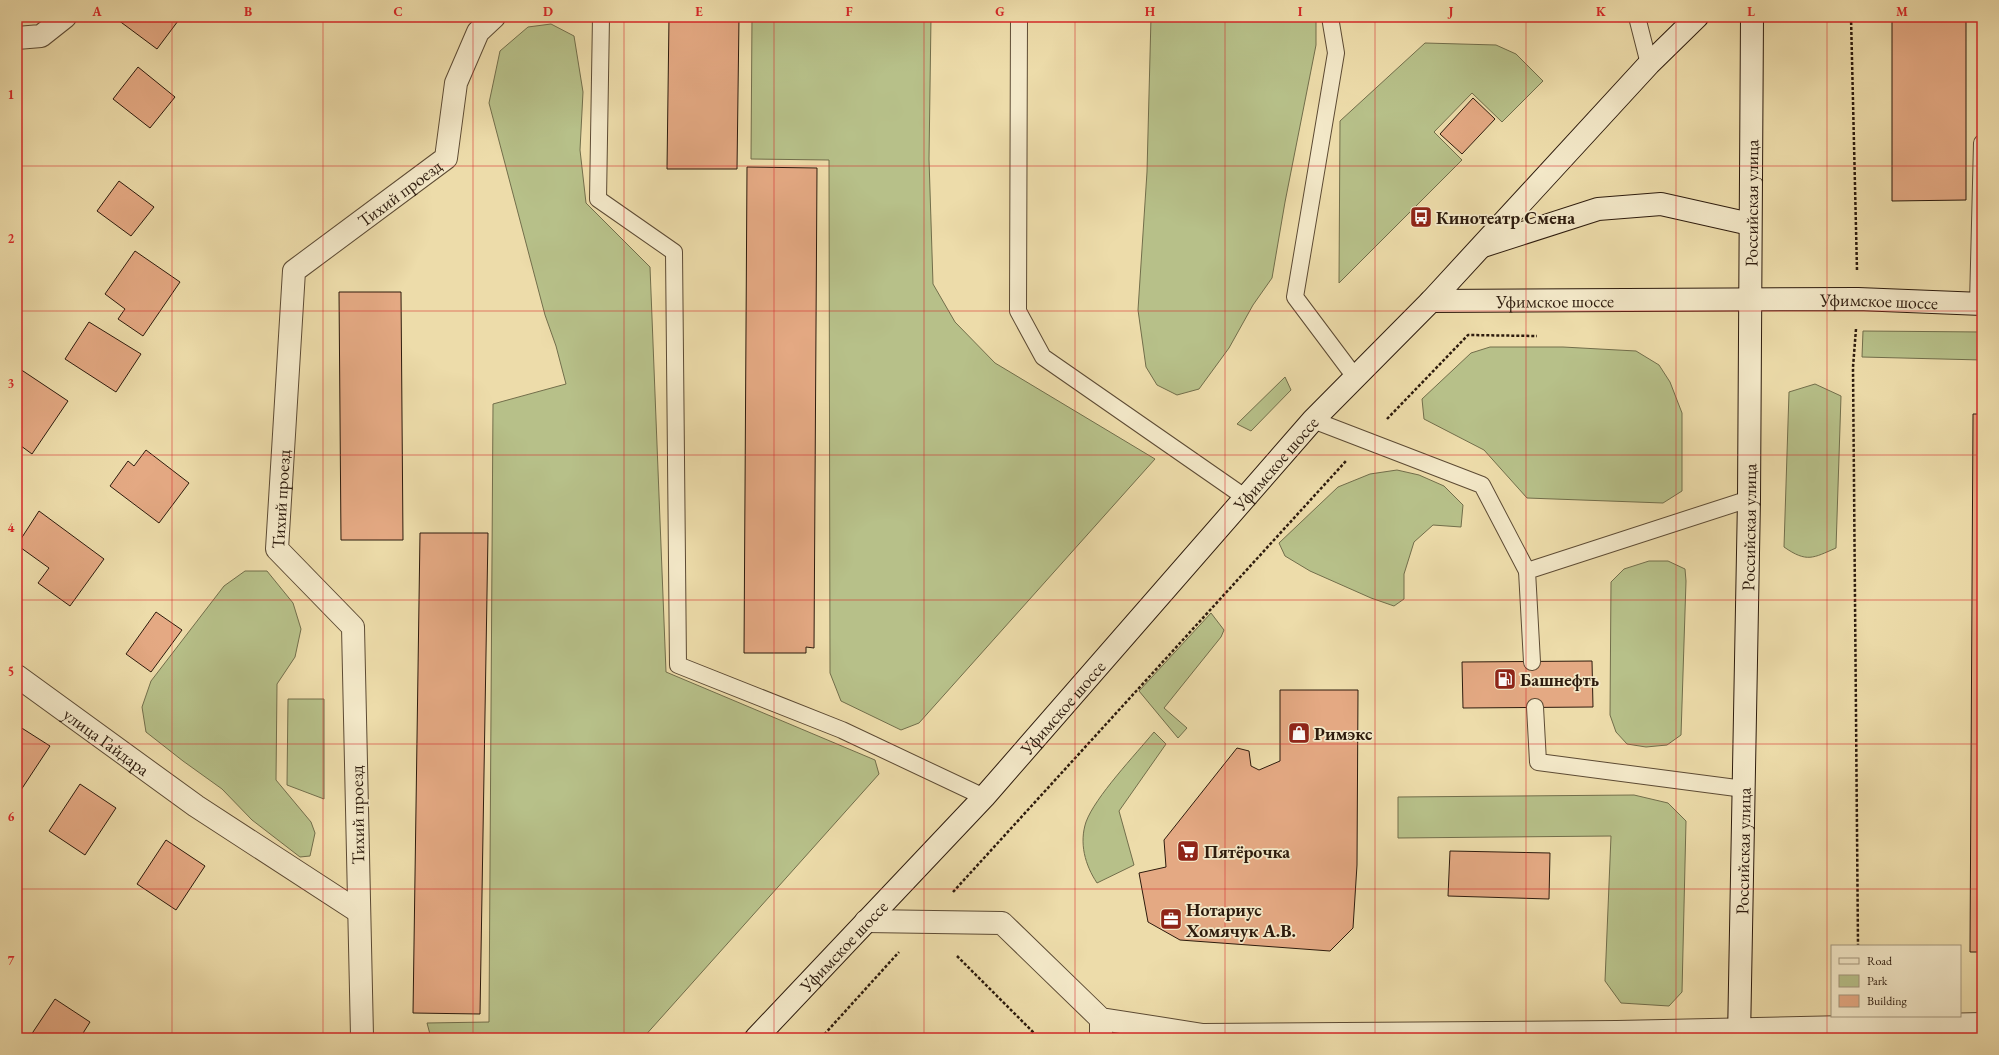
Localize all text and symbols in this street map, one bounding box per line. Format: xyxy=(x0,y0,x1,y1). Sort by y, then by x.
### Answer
text: A xyxy=(91,3,102,20)
text: B xyxy=(244,3,252,20)
text: C xyxy=(393,3,403,20)
text: D xyxy=(543,3,553,20)
text: E xyxy=(695,3,703,20)
text: F xyxy=(845,3,853,20)
text: G xyxy=(995,3,1005,20)
text: H xyxy=(1145,3,1156,20)
text: I xyxy=(1298,3,1303,20)
text: J xyxy=(1447,3,1454,20)
text: K xyxy=(1596,3,1607,20)
text: L xyxy=(1747,3,1755,20)
text: M xyxy=(1896,3,1908,20)
text: 1 xyxy=(8,86,15,103)
street label: Российская улица xyxy=(1739,139,1763,267)
street label: Тихий проезд xyxy=(353,154,446,232)
bus stop icon: Кинотеатр Смена xyxy=(1408,204,1434,230)
place label: Кинотеатр Смена xyxy=(1436,206,1575,229)
text: 2 xyxy=(8,230,15,247)
street label: Уфимское шоссе xyxy=(1819,287,1938,314)
street label: Уфимское шоссе xyxy=(1495,289,1614,312)
text: 3 xyxy=(8,375,15,392)
street label: Уфимское шоссе xyxy=(1227,411,1323,516)
street label: Тихий проезд xyxy=(266,449,295,550)
street label: Российская улица xyxy=(1736,463,1761,591)
text: 4 xyxy=(8,519,15,536)
street label: Уфимское шоссе xyxy=(1014,655,1110,760)
text: 5 xyxy=(8,663,14,680)
fuel station icon: Башнефть xyxy=(1492,666,1518,692)
place label: Башнефть xyxy=(1520,668,1599,691)
street label: улица Гайдара xyxy=(59,702,155,781)
shop icon: Римэкс xyxy=(1286,720,1312,746)
place label: Римэкс xyxy=(1314,722,1373,745)
street label: Тихий проезд xyxy=(345,765,369,865)
street label: Российская улица xyxy=(1730,786,1755,915)
text: 6 xyxy=(8,808,15,825)
supermarket icon: Пятёрочка xyxy=(1175,838,1201,864)
place label: Пятёрочка xyxy=(1204,840,1290,863)
street label: Уфимское шоссе xyxy=(794,895,892,997)
place label: Нотариус Хомячук А.В. xyxy=(1185,898,1296,942)
office icon: Нотариус Хомячук А.В. xyxy=(1158,906,1184,932)
legend xyxy=(1831,945,1961,1017)
text: 7 xyxy=(8,952,15,969)
text: Road xyxy=(1867,953,1893,969)
text: Park xyxy=(1867,973,1888,989)
text: Building xyxy=(1867,993,1908,1009)

